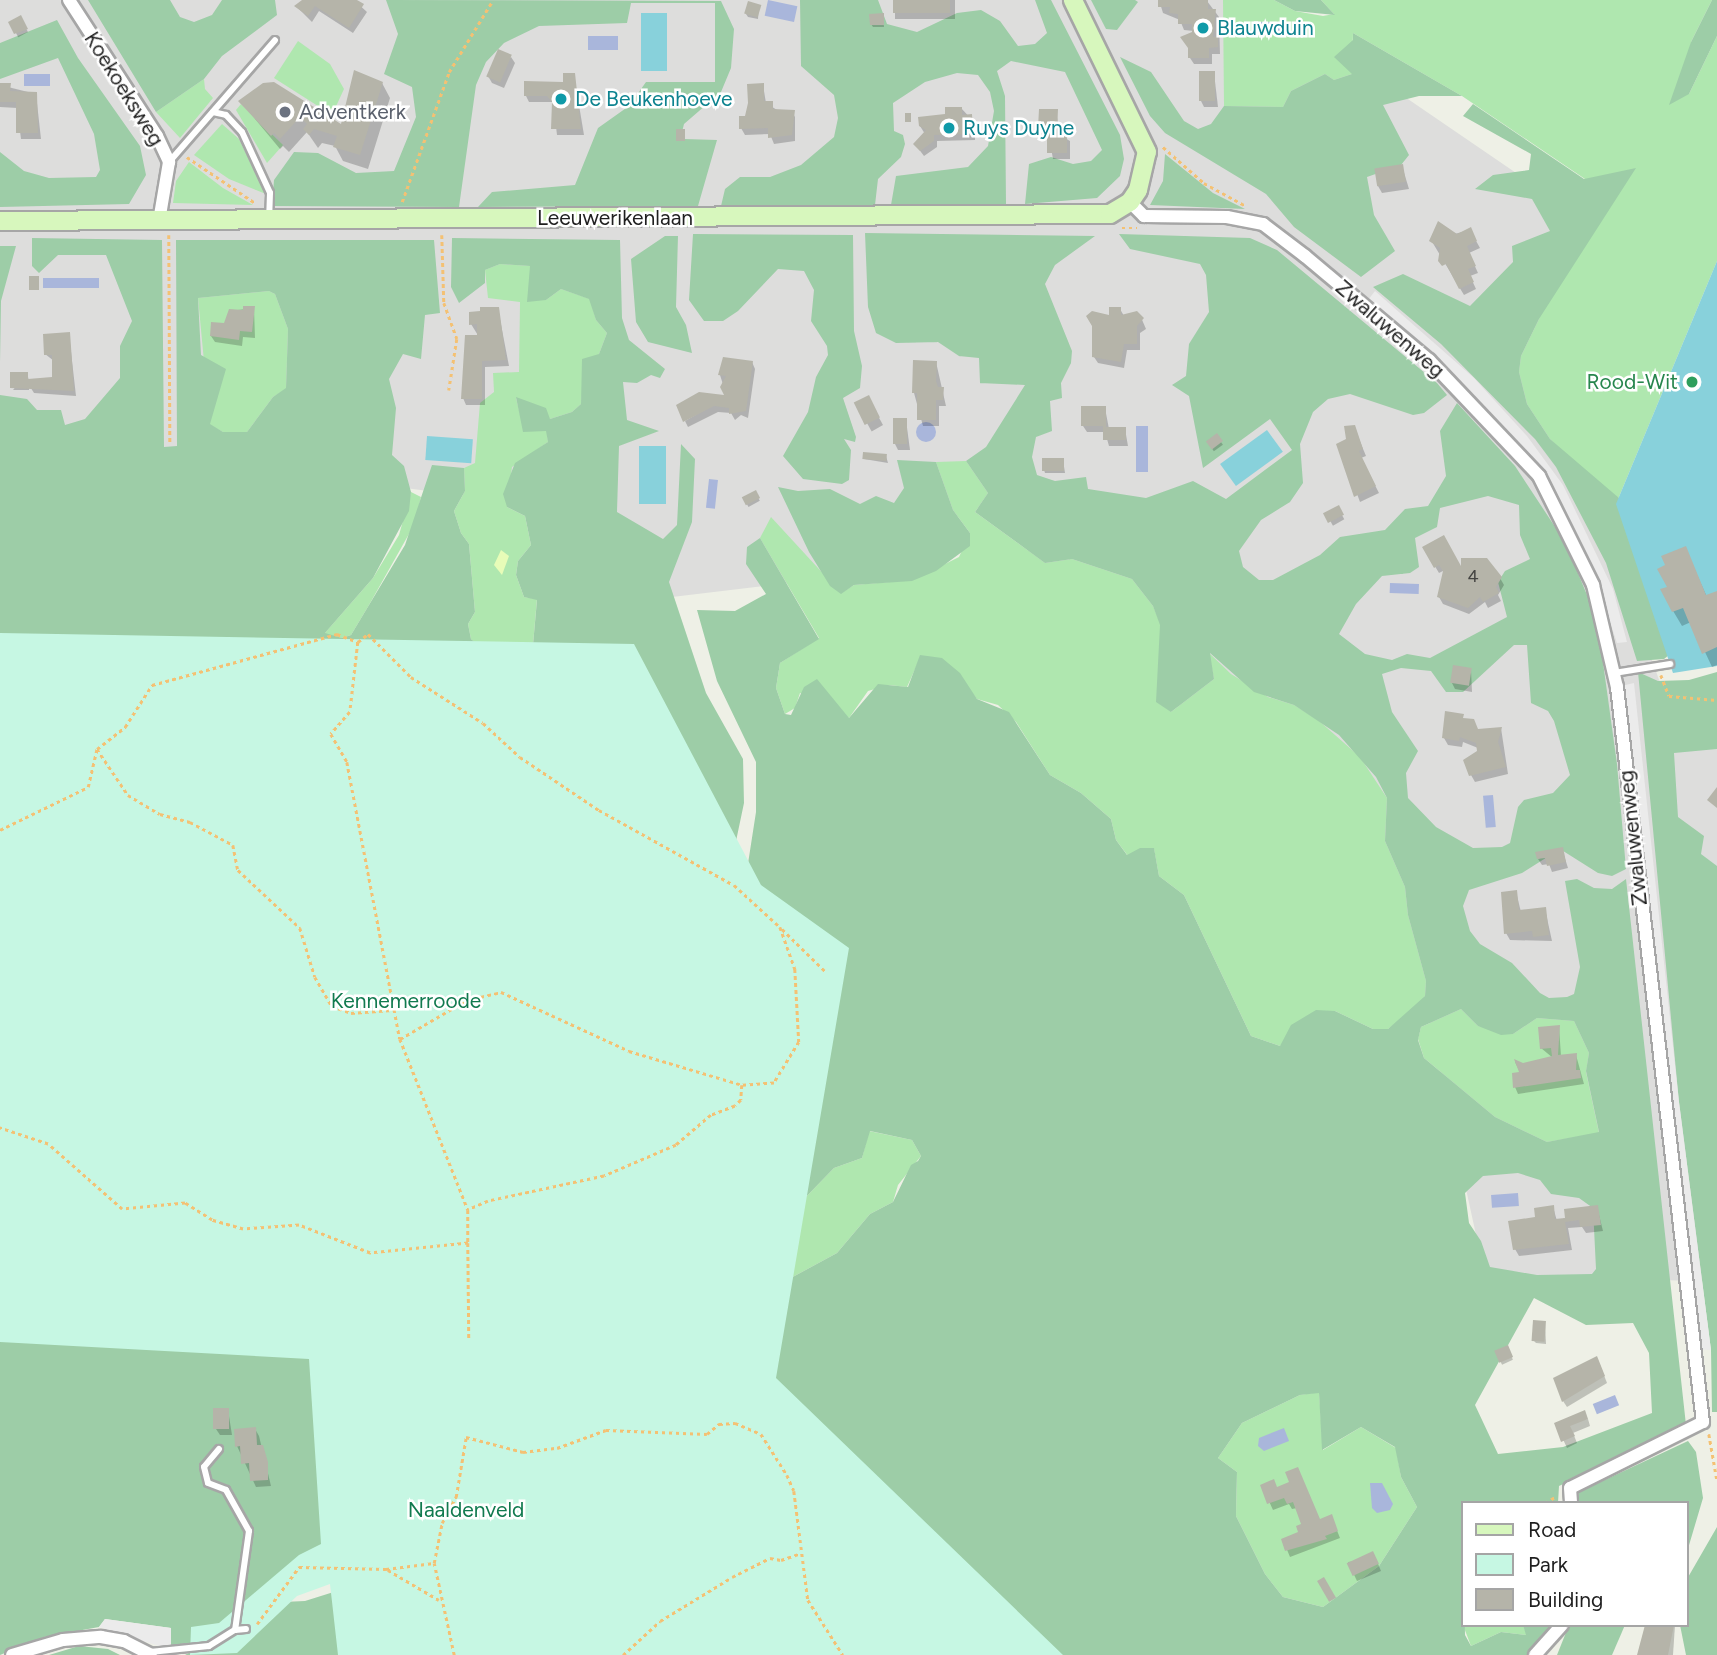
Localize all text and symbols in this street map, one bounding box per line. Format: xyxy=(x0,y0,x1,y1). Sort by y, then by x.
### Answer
place label: Blauwduin xyxy=(1217,15,1314,41)
marker: Blauwduin xyxy=(1195,20,1211,36)
street label: Koekoeksweg xyxy=(79,27,169,151)
place label: De Beukenhoeve xyxy=(575,86,732,112)
marker: De Beukenhoeve xyxy=(553,91,569,107)
place label: Adventkerk xyxy=(299,99,406,125)
marker: Adventkerk xyxy=(277,104,293,120)
place label: Ruys Duyne xyxy=(963,115,1074,141)
marker: Ruys Duyne xyxy=(941,120,957,136)
street label: Leeuwerikenlaan xyxy=(537,205,693,231)
street label: Zwaluwenweg xyxy=(1330,275,1450,383)
place label: Rood-Wit xyxy=(1586,369,1678,395)
marker: Rood-Wit xyxy=(1684,374,1700,390)
house number: 4 xyxy=(1467,565,1479,587)
street label: Zwaluwenweg xyxy=(1613,769,1653,907)
park label: Kennemerroode xyxy=(331,988,481,1014)
park label: Naaldenveld xyxy=(408,1497,524,1523)
legend xyxy=(1462,1501,1689,1627)
text: Road xyxy=(1528,1517,1576,1542)
text: Park xyxy=(1528,1552,1568,1577)
text: Building xyxy=(1528,1587,1603,1612)

